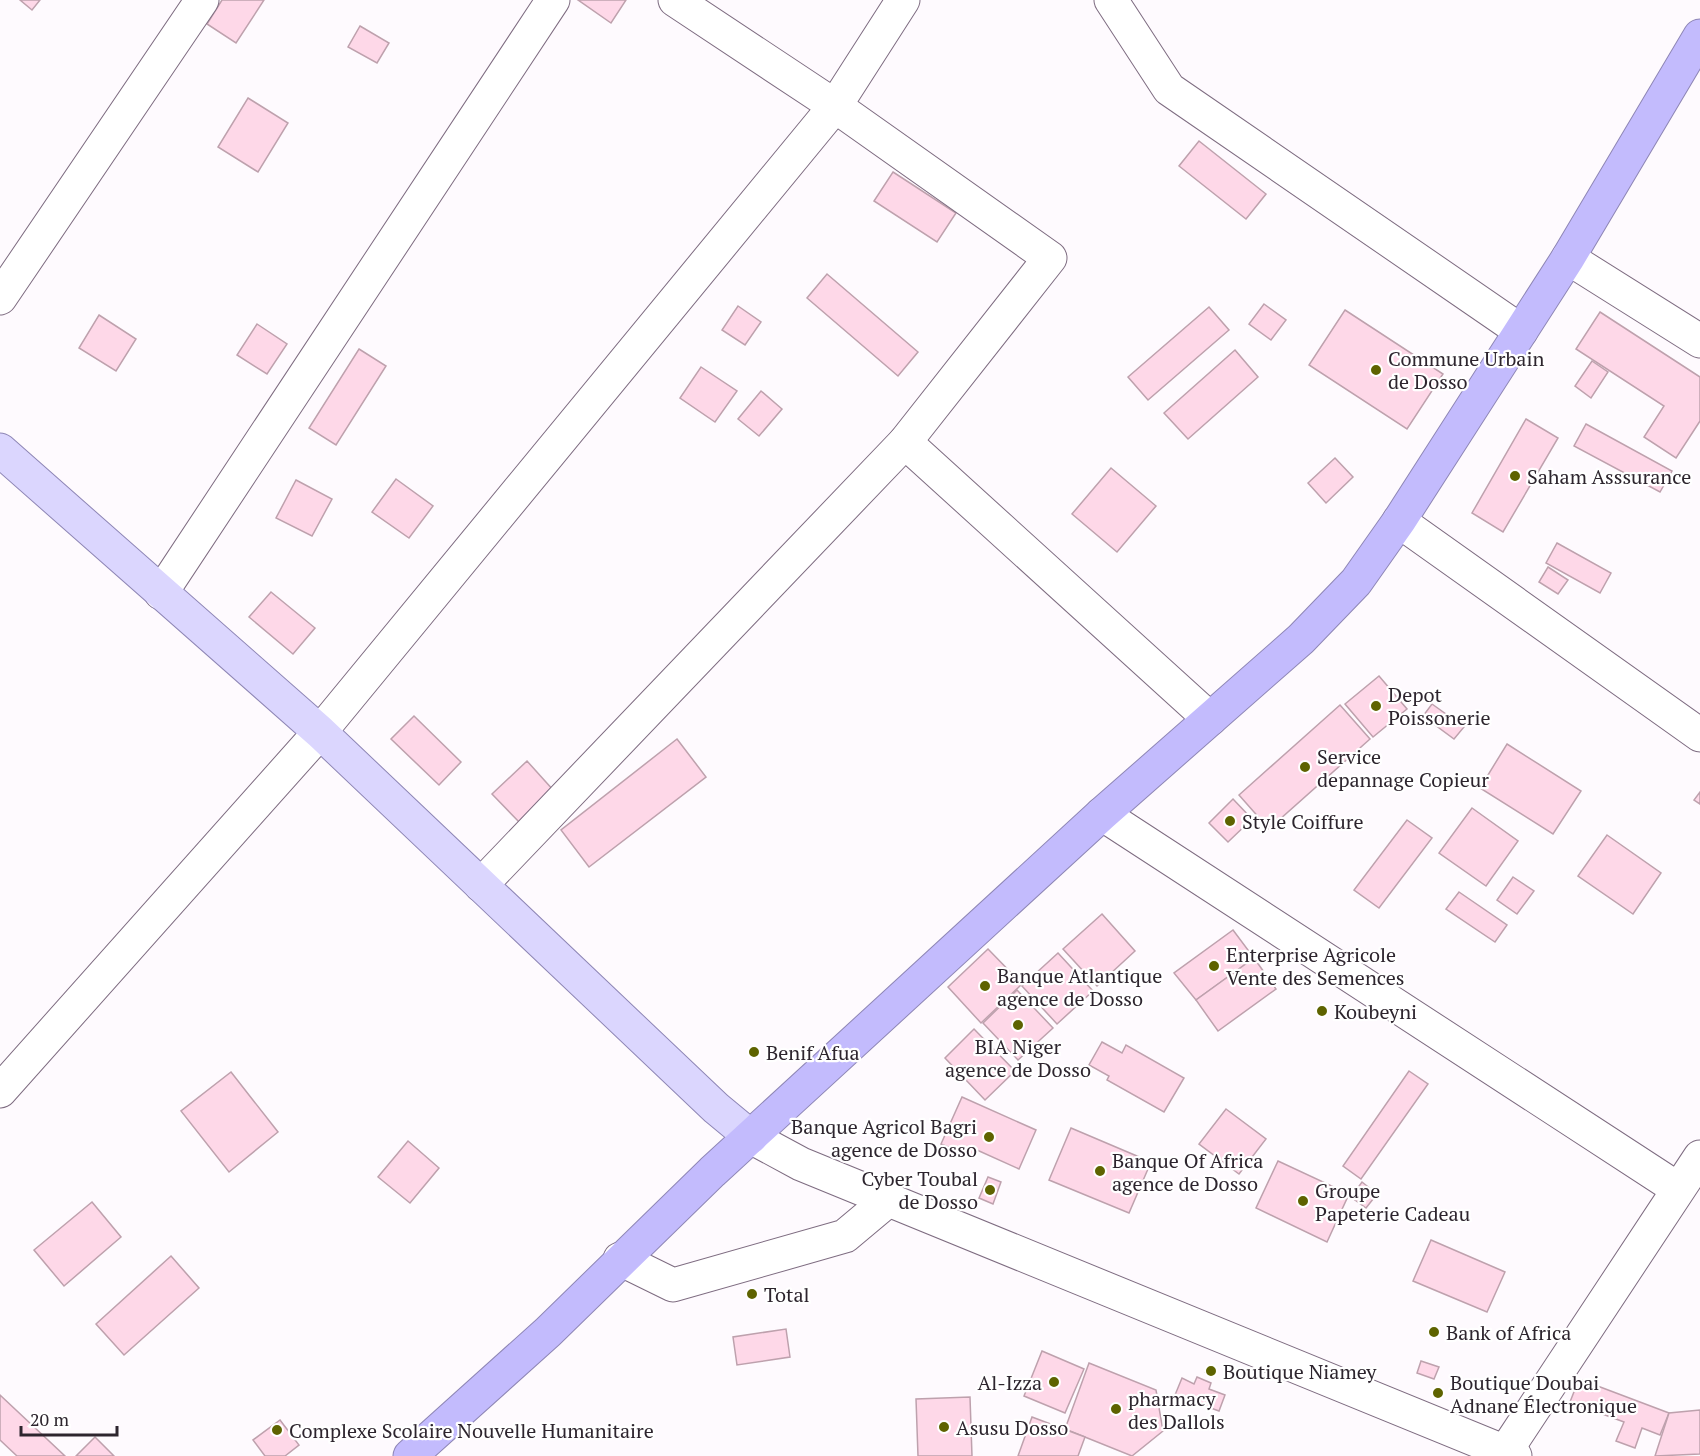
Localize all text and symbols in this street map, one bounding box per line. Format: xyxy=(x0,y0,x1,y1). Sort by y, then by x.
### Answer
place label: Commune Urbain de Dosso xyxy=(1388,345,1544,395)
marker: Commune Urbain de Dosso xyxy=(1369,363,1383,377)
place label: Saham Asssurance xyxy=(1527,463,1691,490)
marker: Saham Asssurance xyxy=(1508,469,1522,483)
place label: Depot Poissonerie xyxy=(1388,681,1490,731)
marker: Depot Poissonerie xyxy=(1369,699,1383,713)
place label: Service depannage Copieur xyxy=(1317,743,1489,793)
marker: Service depannage Copieur xyxy=(1298,760,1312,774)
place label: Style Coiffure xyxy=(1242,808,1364,835)
marker: Style Coiffure xyxy=(1223,814,1237,828)
place label: Enterprise Agricole Vente des Semences xyxy=(1226,941,1404,991)
marker: Enterprise Agricole Vente des Semences xyxy=(1207,959,1221,973)
place label: Banque Atlantique agence de Dosso xyxy=(997,962,1162,1012)
marker: Banque Atlantique agence de Dosso xyxy=(978,979,992,993)
place label: Koubeyni xyxy=(1334,998,1417,1025)
marker: Koubeyni xyxy=(1315,1004,1329,1018)
marker: BIA Niger agence de Dosso xyxy=(1011,1018,1025,1032)
place label: BIA Niger agence de Dosso xyxy=(945,1033,1091,1083)
place label: Benif Afua xyxy=(766,1039,860,1066)
marker: Benif Afua xyxy=(747,1045,761,1059)
place label: Banque Agricol Bagri agence de Dosso xyxy=(791,1113,977,1163)
marker: Banque Agricol Bagri agence de Dosso xyxy=(982,1130,996,1144)
place label: Banque Of Africa agence de Dosso xyxy=(1112,1147,1263,1197)
marker: Banque Of Africa agence de Dosso xyxy=(1093,1164,1107,1178)
place label: Cyber Toubal de Dosso xyxy=(861,1165,978,1215)
place label: Groupe Papeterie Cadeau xyxy=(1315,1177,1470,1227)
marker: Cyber Toubal de Dosso xyxy=(983,1183,997,1197)
marker: Groupe Papeterie Cadeau xyxy=(1296,1194,1310,1208)
place label: Total xyxy=(764,1281,810,1308)
marker: Total xyxy=(745,1287,759,1301)
place label: Bank of Africa xyxy=(1446,1319,1571,1346)
marker: Bank of Africa xyxy=(1427,1325,1441,1339)
place label: Boutique Niamey xyxy=(1223,1358,1377,1385)
marker: Boutique Niamey xyxy=(1204,1364,1218,1378)
place label: Al-Izza xyxy=(978,1369,1042,1396)
place label: Boutique Doubai Adnane Électronique xyxy=(1450,1369,1637,1419)
marker: Al-Izza xyxy=(1047,1375,1061,1389)
place label: pharmacy des Dallols xyxy=(1128,1385,1225,1435)
marker: Boutique Doubai Adnane Électronique xyxy=(1431,1386,1445,1400)
scale bar xyxy=(21,1399,117,1437)
marker: pharmacy des Dallols xyxy=(1109,1402,1123,1416)
text: 20 m xyxy=(30,1407,70,1431)
place label: Asusu Dosso xyxy=(956,1414,1068,1441)
place label: Complexe Scolaire Nouvelle Humanitaire xyxy=(289,1417,654,1444)
marker: Asusu Dosso xyxy=(937,1420,951,1434)
marker: Complexe Scolaire Nouvelle Humanitaire xyxy=(270,1423,284,1437)

